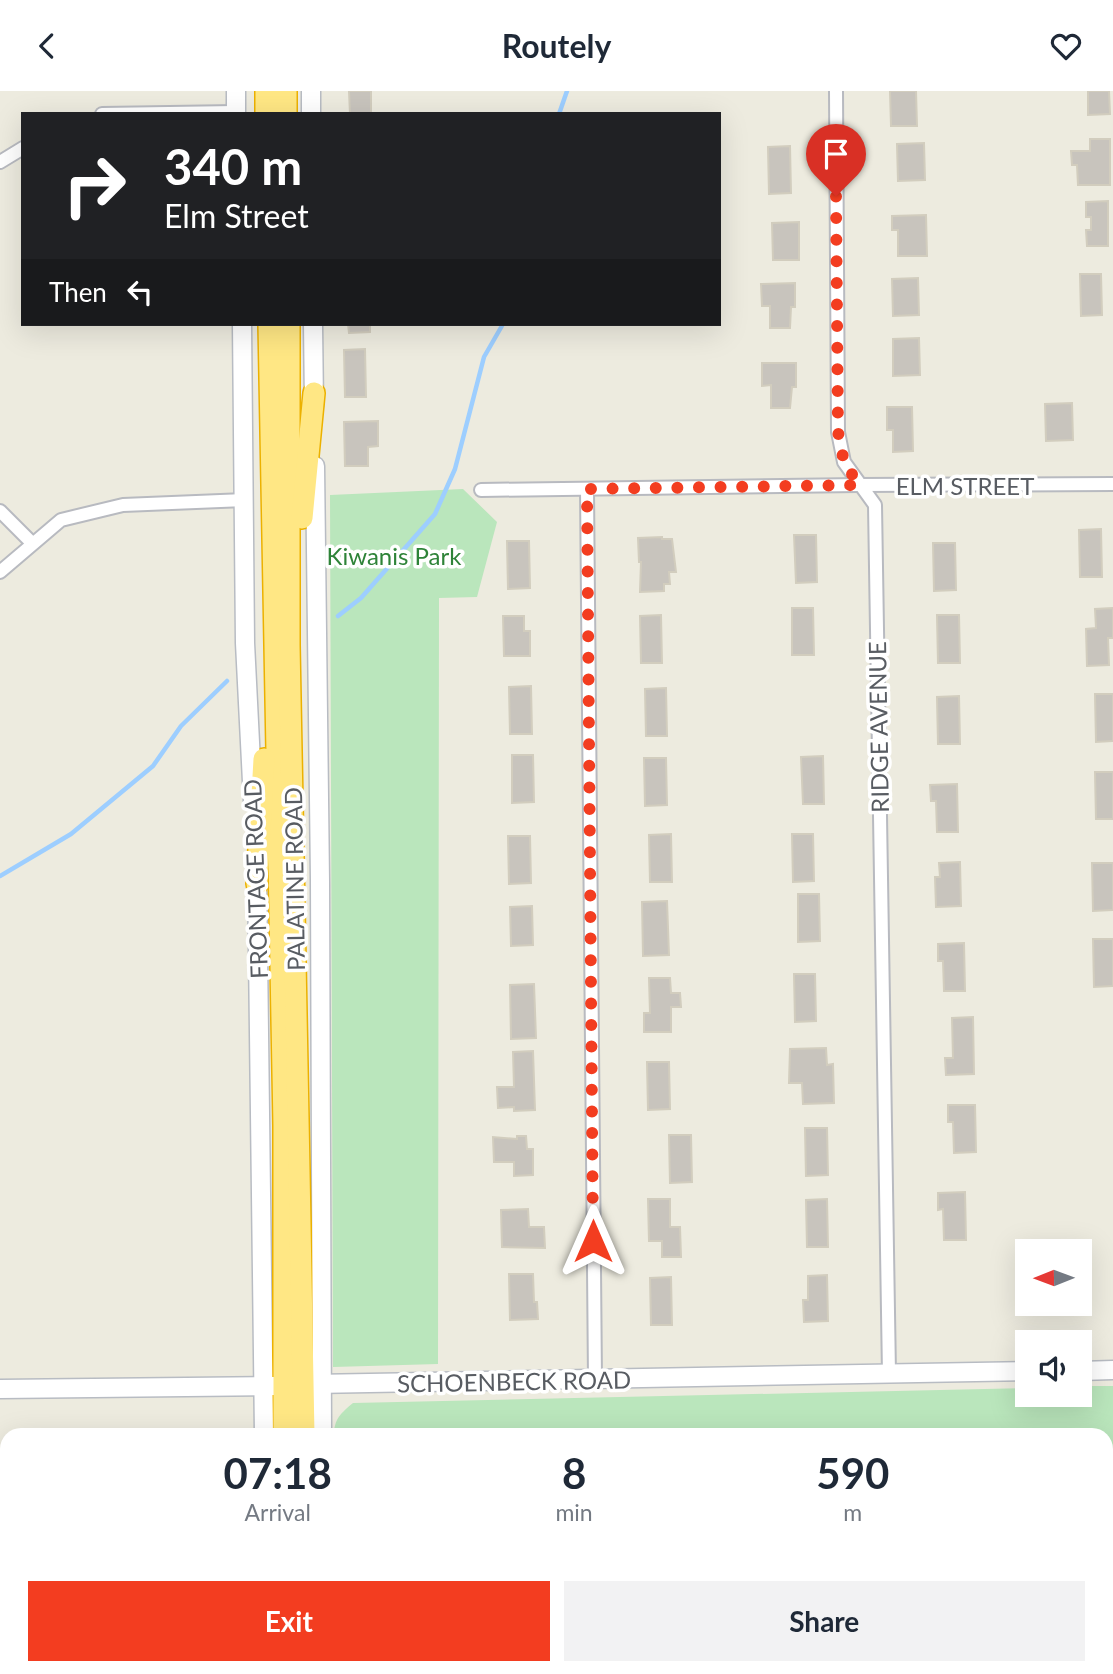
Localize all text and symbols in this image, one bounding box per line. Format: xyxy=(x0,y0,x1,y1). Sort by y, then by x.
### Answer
text: Routely xyxy=(502,26,611,65)
icon: back xyxy=(28,27,66,65)
icon: heart xyxy=(1047,27,1085,65)
pin xyxy=(806,124,866,196)
icon: arrive xyxy=(817,135,855,173)
text: 340 m xyxy=(164,137,302,195)
icon: right xyxy=(49,140,140,231)
text: Elm Street xyxy=(164,196,309,235)
icon: left xyxy=(121,273,159,311)
text: Then xyxy=(49,276,107,308)
street label: ELM STREET xyxy=(896,471,1034,500)
park label: Kiwanis Park xyxy=(327,541,462,570)
street label: RIDGE AVENUE xyxy=(862,641,894,813)
street label: FRONTAGE ROAD xyxy=(237,779,273,979)
street label: PALATINE ROAD xyxy=(278,787,310,971)
position arrow xyxy=(556,1204,630,1278)
north arrow xyxy=(1015,1239,1092,1316)
map controls xyxy=(1015,1239,1092,1407)
button: sound xyxy=(1015,1330,1092,1407)
street label: SCHOENBECK ROAD xyxy=(397,1364,631,1398)
text: 07:18 xyxy=(224,1448,332,1498)
text: 8 xyxy=(562,1448,586,1498)
text: 590 xyxy=(816,1448,889,1498)
text: Arrival xyxy=(245,1498,311,1526)
text: min xyxy=(555,1498,593,1526)
text: m xyxy=(843,1498,862,1526)
button: Exit xyxy=(28,1581,550,1661)
button: Share xyxy=(564,1581,1085,1661)

